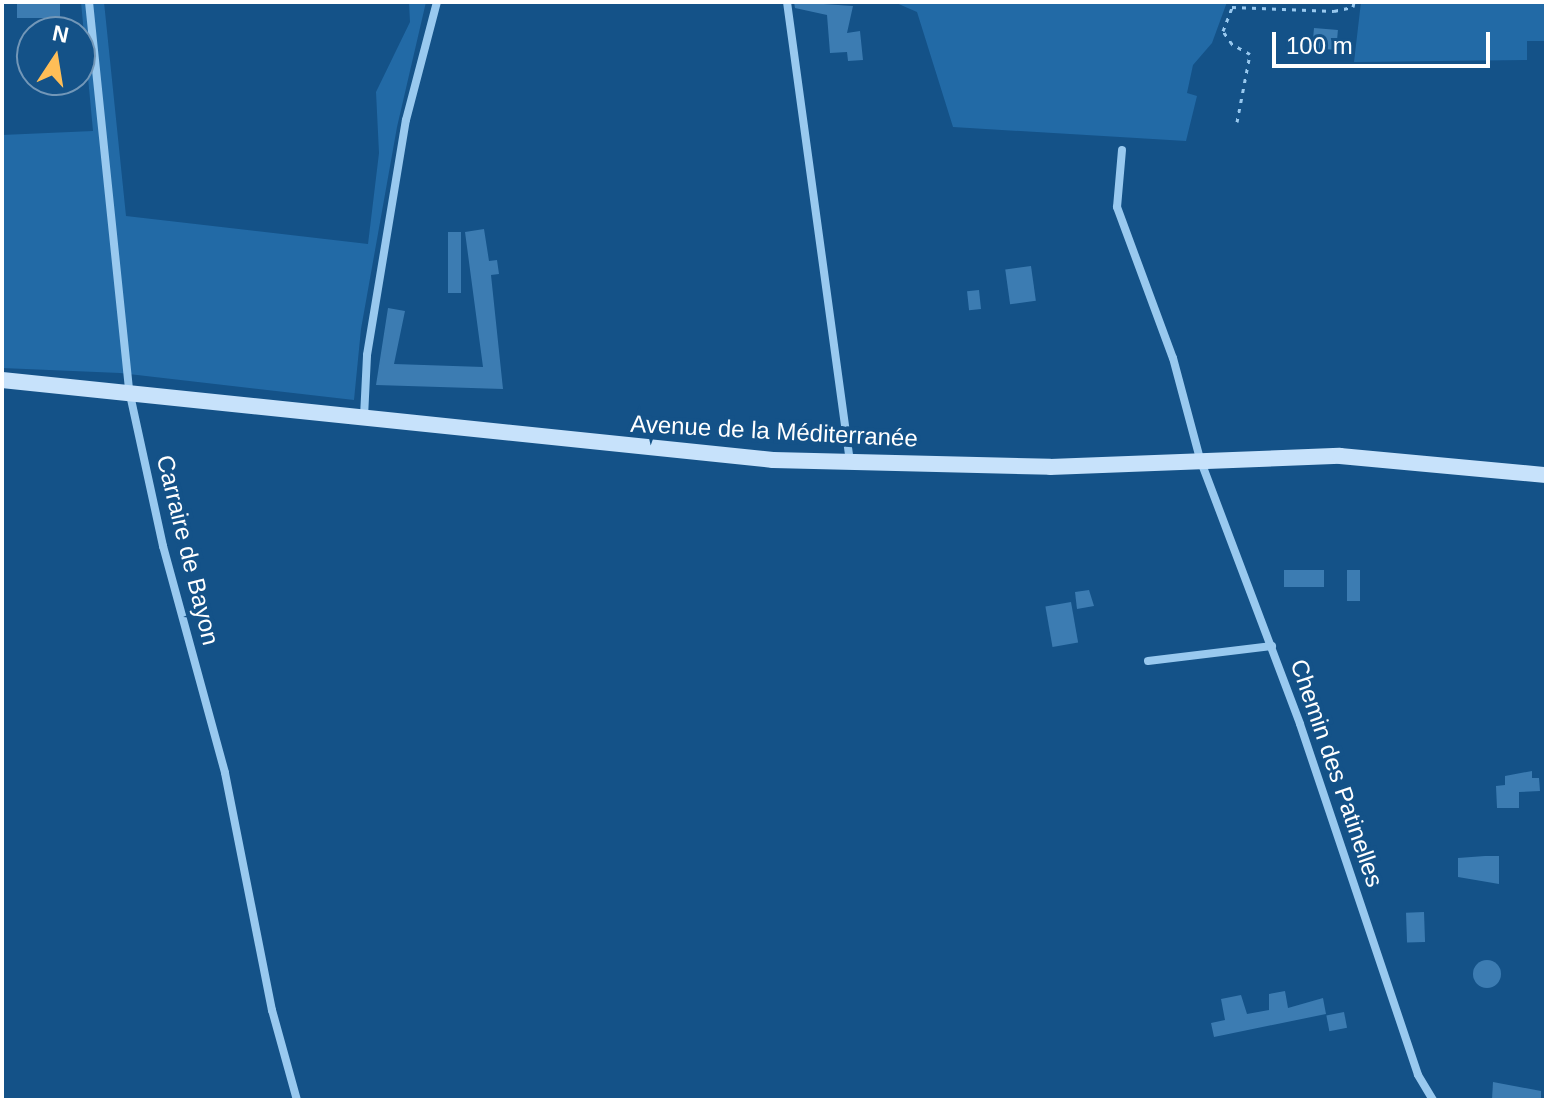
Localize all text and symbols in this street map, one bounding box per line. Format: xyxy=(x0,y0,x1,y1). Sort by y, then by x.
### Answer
north arrow xyxy=(16,16,96,96)
scale bar xyxy=(1276,16,1494,66)
text: N xyxy=(50,20,71,48)
text: 100 m xyxy=(1286,32,1353,59)
street label: Avenue de la Méditerranée xyxy=(630,409,918,453)
street label: Carraire de Bayon xyxy=(150,452,226,648)
street label: Chemin des Patinelles xyxy=(1285,655,1389,891)

